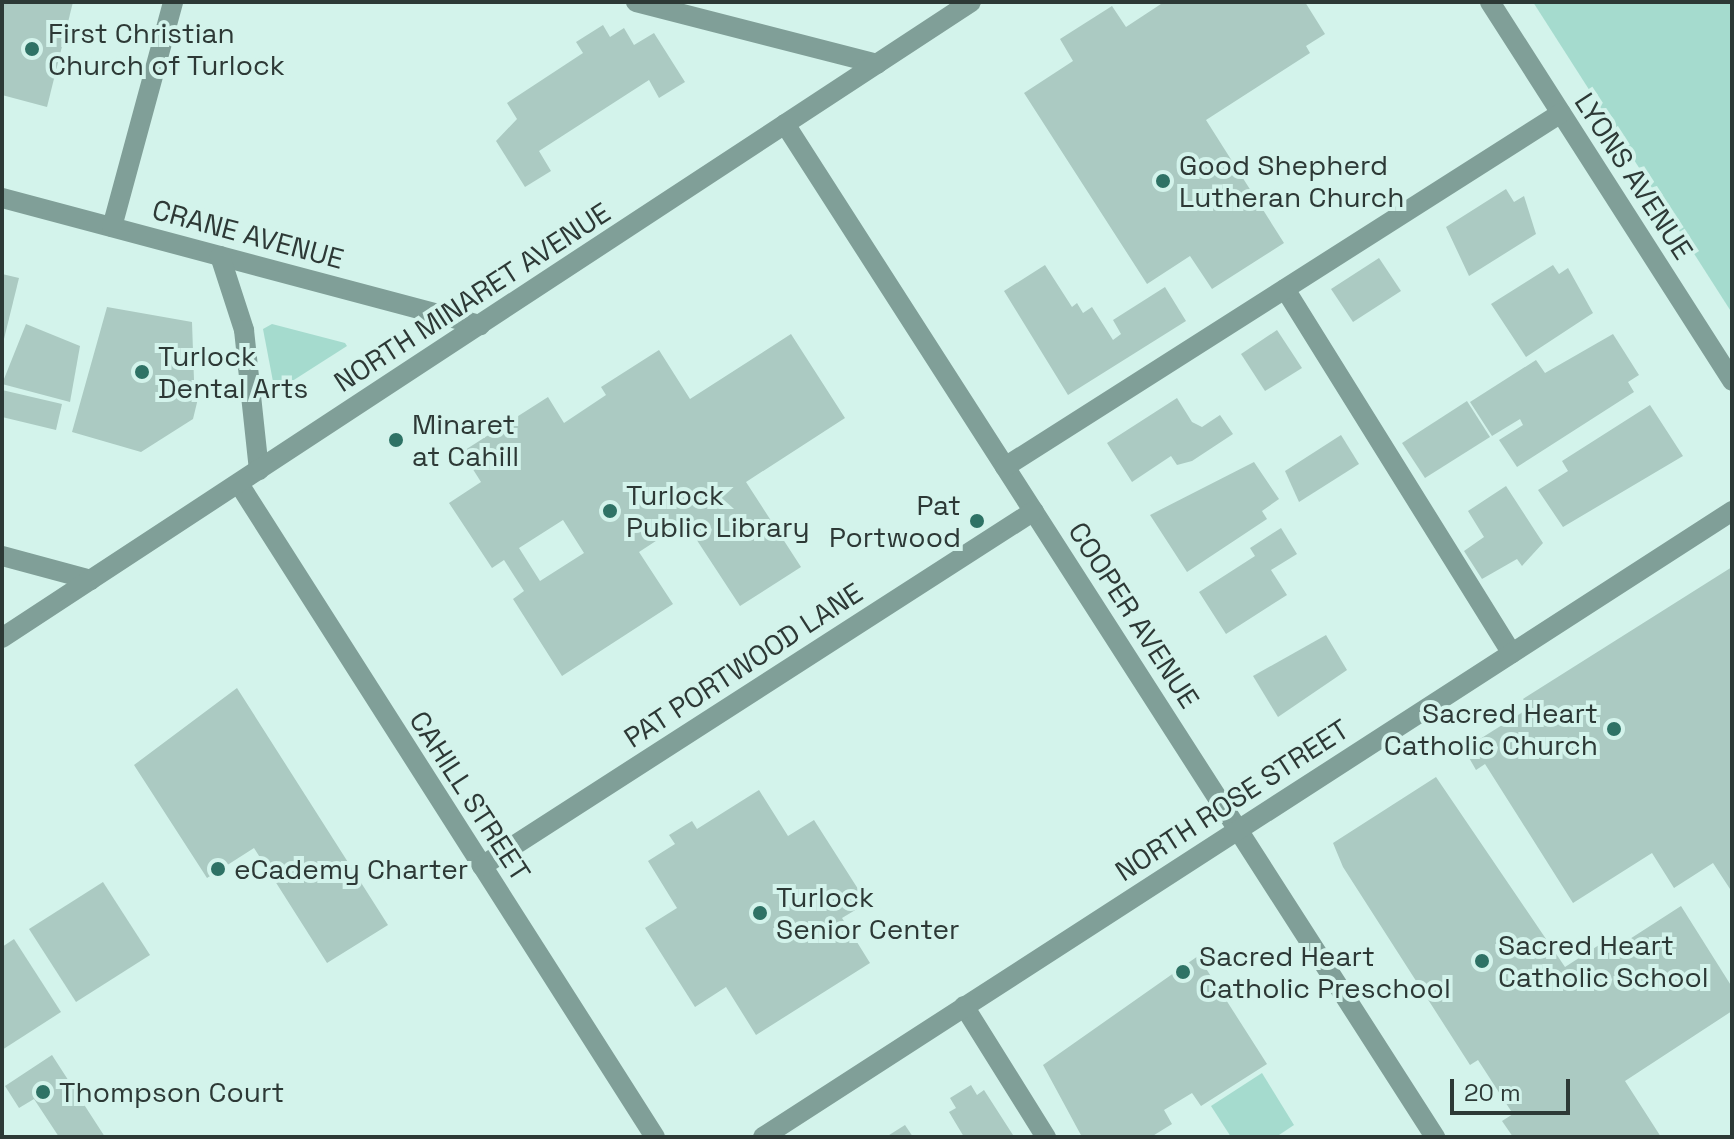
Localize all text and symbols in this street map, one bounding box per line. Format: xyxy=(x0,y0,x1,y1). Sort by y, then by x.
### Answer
place label: First Christian Church of Turlock xyxy=(48,16,286,82)
marker: First Christian Church of Turlock xyxy=(23,40,41,58)
street label: LYONS AVENUE xyxy=(1568,86,1700,266)
place label: Good Shepherd Lutheran Church xyxy=(1179,148,1404,214)
marker: Good Shepherd Lutheran Church xyxy=(1154,172,1172,190)
street label: CRANE AVENUE xyxy=(148,192,348,276)
street label: NORTH MINARET AVENUE xyxy=(327,195,617,399)
place label: Turlock Dental Arts xyxy=(158,339,309,405)
marker: Turlock Dental Arts xyxy=(133,363,151,381)
place label: Minaret at Cahill xyxy=(412,407,519,473)
marker: Minaret at Cahill xyxy=(387,431,405,449)
place label: Turlock Public Library xyxy=(626,478,810,544)
place label: Pat Portwood xyxy=(829,488,961,554)
marker: Turlock Public Library xyxy=(601,502,619,520)
marker: Pat Portwood xyxy=(968,512,986,530)
street label: COOPER AVENUE xyxy=(1061,516,1207,714)
street label: PAT PORTWOOD LANE xyxy=(617,575,869,755)
place label: Sacred Heart Catholic Church xyxy=(1384,696,1598,762)
street label: CAHILL STREET xyxy=(402,704,538,888)
street label: NORTH ROSE STREET xyxy=(1109,712,1355,888)
marker: Sacred Heart Catholic Church xyxy=(1605,720,1623,738)
place label: eCademy Charter xyxy=(234,852,468,886)
marker: eCademy Charter xyxy=(209,860,227,878)
place label: Turlock Senior Center xyxy=(776,880,960,946)
marker: Turlock Senior Center xyxy=(751,904,769,922)
place label: Sacred Heart Catholic School xyxy=(1498,928,1709,994)
place label: Sacred Heart Catholic Preschool xyxy=(1199,939,1451,1005)
marker: Sacred Heart Catholic School xyxy=(1473,952,1491,970)
marker: Sacred Heart Catholic Preschool xyxy=(1174,963,1192,981)
scale bar xyxy=(1454,1063,1574,1113)
place label: Thompson Court xyxy=(59,1075,284,1109)
text: 20 m xyxy=(1464,1077,1521,1108)
marker: Thompson Court xyxy=(34,1083,52,1101)

